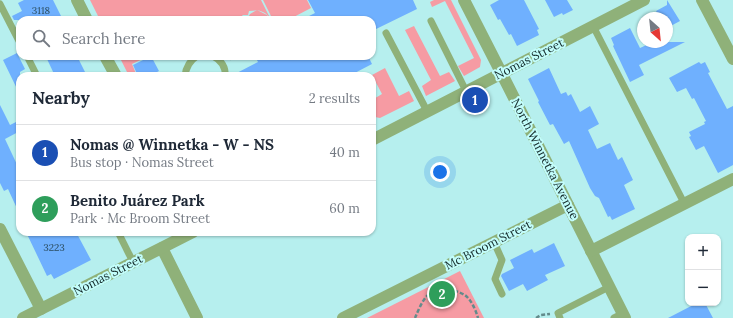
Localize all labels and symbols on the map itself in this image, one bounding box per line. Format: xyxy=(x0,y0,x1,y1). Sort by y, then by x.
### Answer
house number: 3118 xyxy=(32,4,51,17)
north arrow xyxy=(637,12,673,48)
street label: Nomas Street xyxy=(492,35,566,82)
pin: 1 xyxy=(462,85,488,115)
street label: North Winnetka Avenue xyxy=(508,96,583,222)
your location xyxy=(430,162,450,182)
street label: Mc Broom Street xyxy=(442,216,534,273)
house number: 3223 xyxy=(43,241,65,254)
street label: Nomas Street xyxy=(71,251,145,298)
pin: 2 xyxy=(429,279,455,309)

